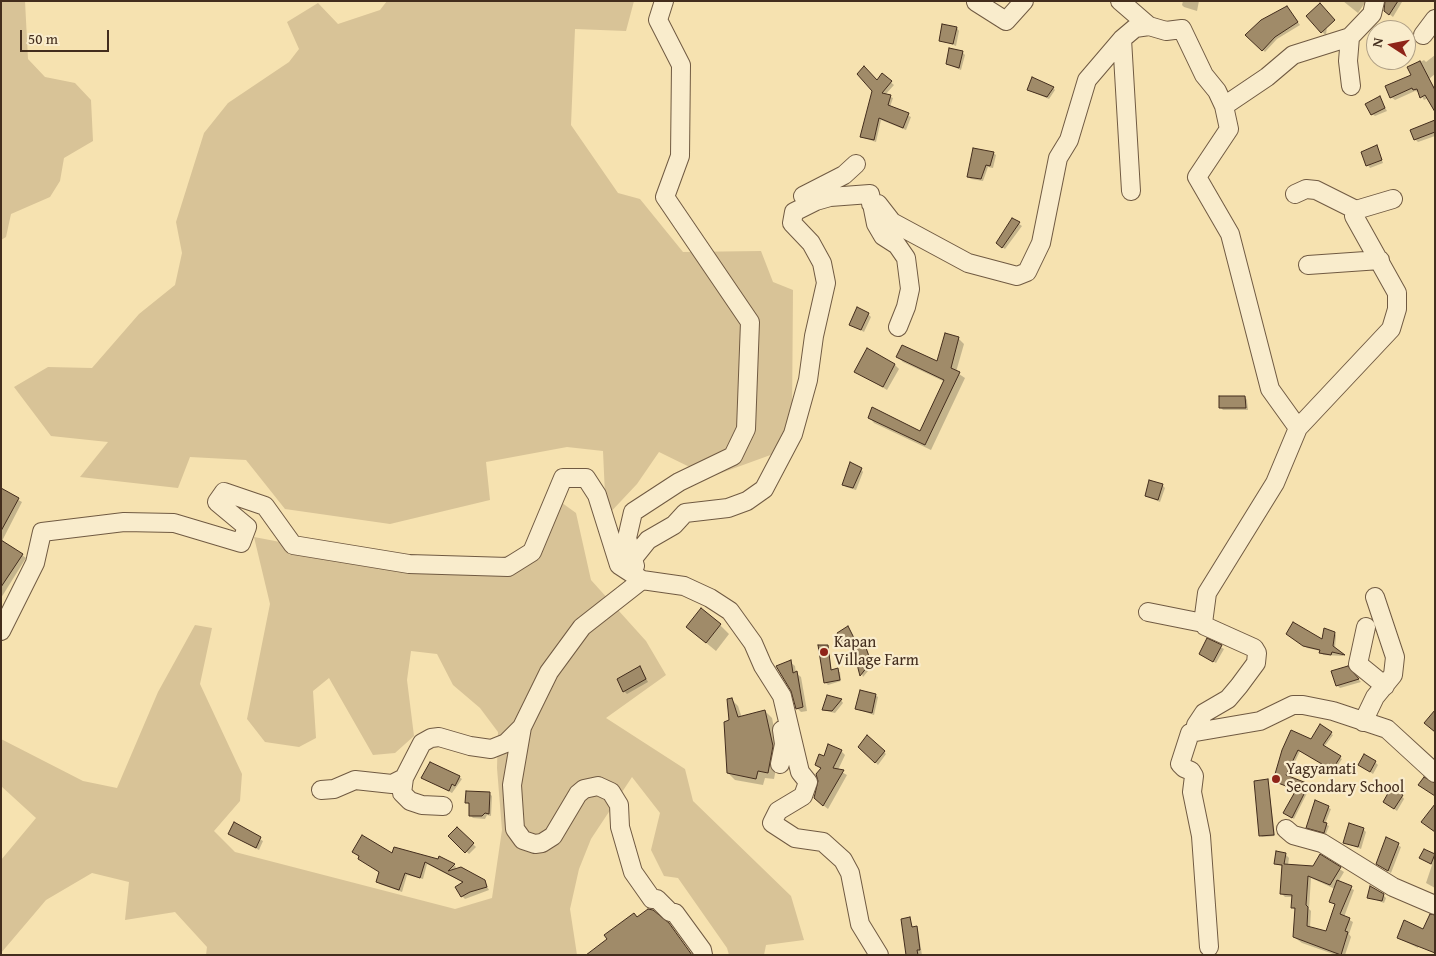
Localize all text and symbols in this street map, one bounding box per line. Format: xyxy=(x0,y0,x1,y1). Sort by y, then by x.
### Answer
scale bar xyxy=(22,20,111,52)
north arrow xyxy=(1366,20,1416,70)
text: 50 m xyxy=(28,28,58,49)
text: N xyxy=(1367,36,1388,49)
place label: Kapan Village Farm xyxy=(834,633,919,671)
marker: Kapan Village Farm xyxy=(818,646,830,658)
place label: Yagyamati Secondary School xyxy=(1286,760,1404,798)
marker: Yagyamati Secondary School xyxy=(1270,773,1282,785)

